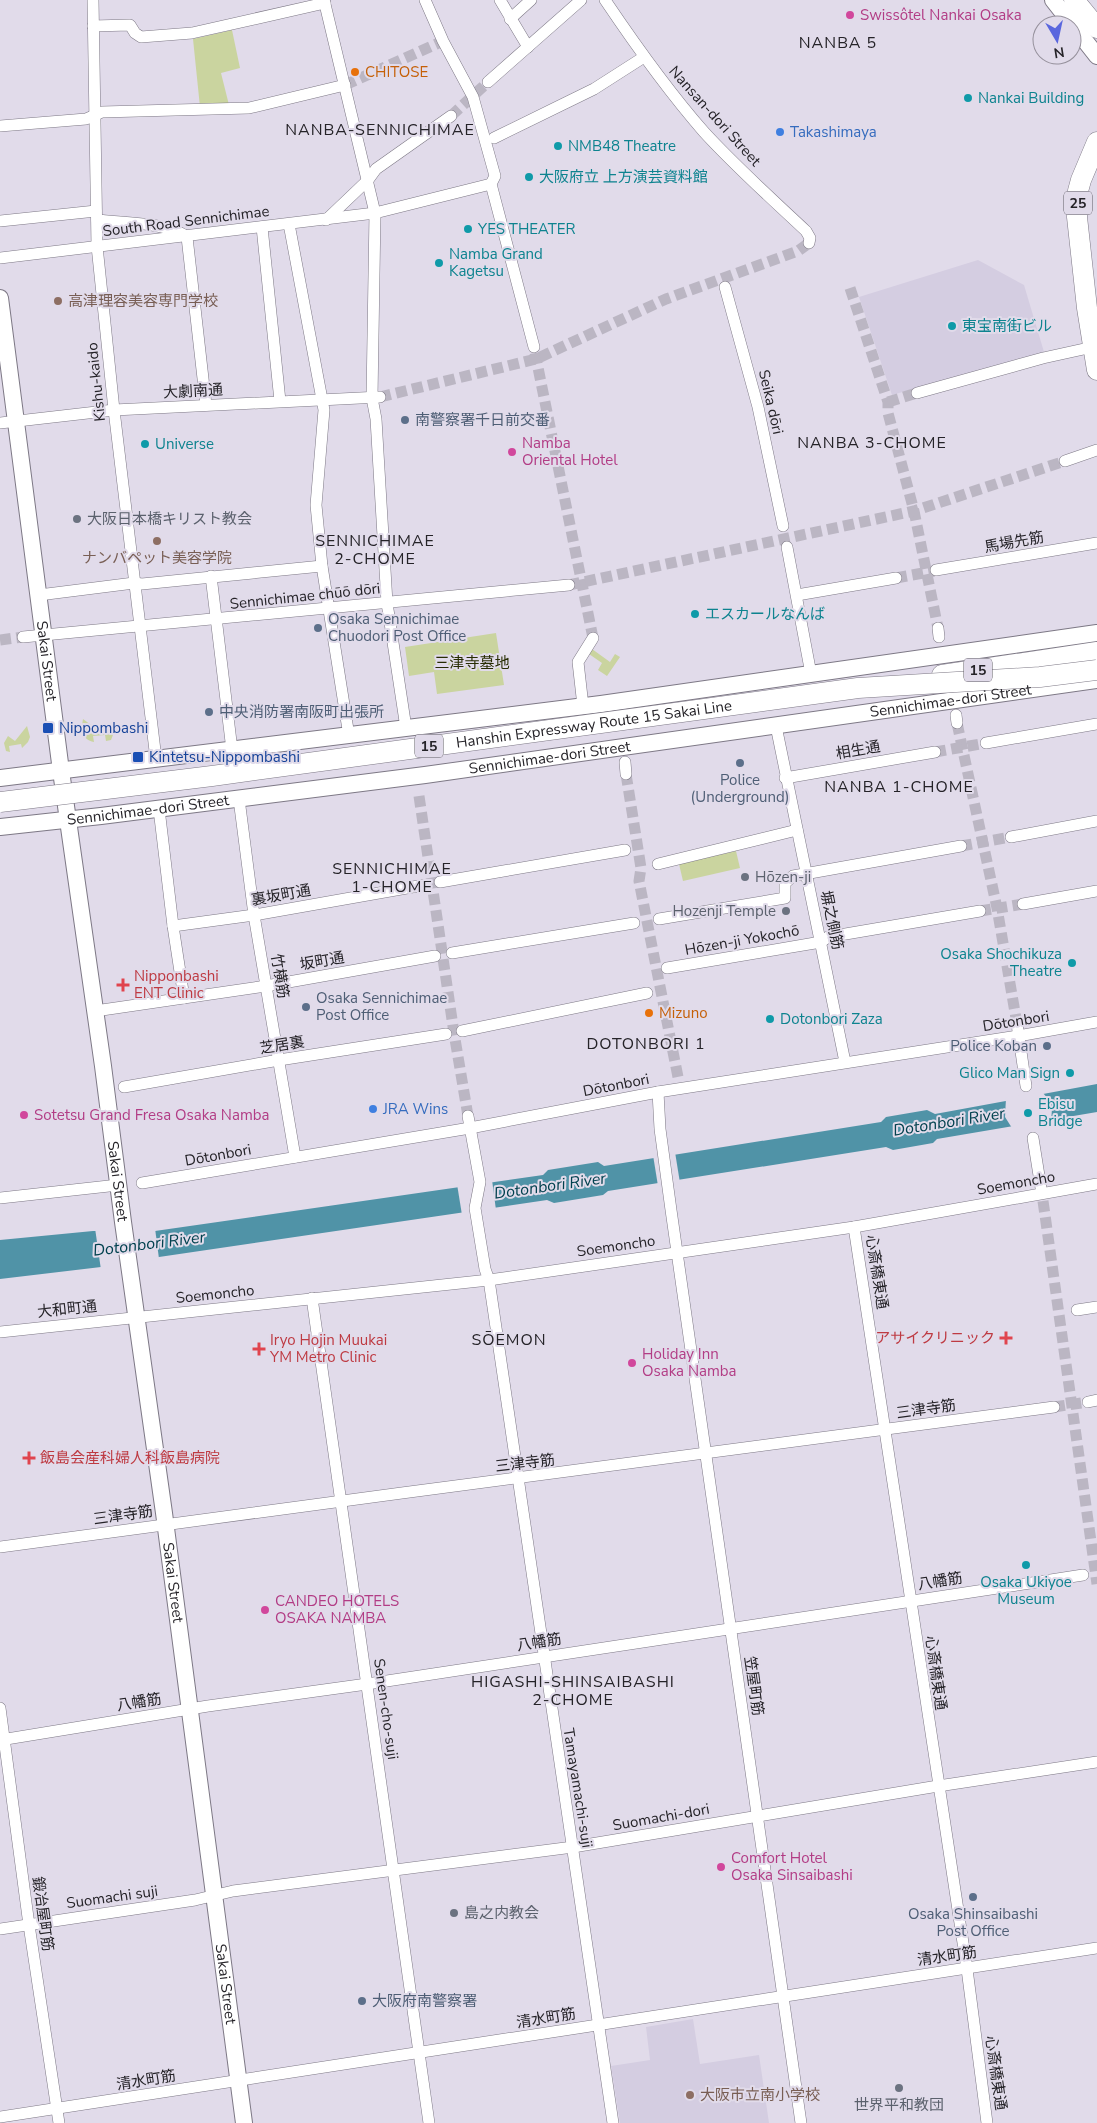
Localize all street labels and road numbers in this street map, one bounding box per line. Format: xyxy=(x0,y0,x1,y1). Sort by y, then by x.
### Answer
street label: Nansan-dori Street xyxy=(665,62,766,171)
road number: 25 xyxy=(1064,192,1092,214)
street label: South Road Sennichimae xyxy=(102,201,271,241)
street label: Kishu-kaido xyxy=(82,342,110,422)
street label: Seika dōri xyxy=(754,368,788,436)
street label: 大劇南通 xyxy=(163,379,223,403)
street label: 馬場先筋 xyxy=(983,527,1045,557)
street label: Sennichimae chūō dōri xyxy=(229,578,381,614)
street label: Sakai Street xyxy=(32,620,62,703)
road number: 15 xyxy=(964,658,992,682)
street label: Sennichimae-dori Street xyxy=(868,679,1033,722)
street label: Hanshin Expressway Route 15 Sakai Line xyxy=(455,695,733,753)
road number: 15 xyxy=(415,734,443,758)
street label: Sennichimae-dori Street xyxy=(467,736,632,779)
street label: 相生通 xyxy=(834,736,882,764)
street label: Sennichimae-dori Street xyxy=(66,790,231,830)
street label: 裏坂町通 xyxy=(250,880,312,910)
street label: 塀之側筋 xyxy=(816,889,848,951)
street label: Hōzen-ji Yokochō xyxy=(683,920,801,960)
street label: 坂町通 xyxy=(298,947,346,975)
street label: 竹横筋 xyxy=(267,952,293,1000)
street label: Dōtonbori xyxy=(981,1006,1051,1036)
street label: 芝居裏 xyxy=(258,1032,306,1058)
street label: Dōtonbori xyxy=(581,1069,651,1101)
street label: Dōtonbori xyxy=(183,1139,253,1171)
street label: Sakai Street xyxy=(103,1140,133,1223)
street label: Soemoncho xyxy=(975,1166,1057,1200)
street label: Soemoncho xyxy=(575,1231,657,1261)
street label: 心斎橋東通 xyxy=(861,1233,893,1311)
street label: Soemoncho xyxy=(175,1280,255,1308)
street label: 大和町通 xyxy=(36,1296,98,1322)
street label: 三津寺筋 xyxy=(895,1395,957,1423)
street label: 三津寺筋 xyxy=(494,1449,556,1477)
street label: 三津寺筋 xyxy=(92,1501,154,1529)
street label: Sakai Street xyxy=(158,1541,188,1625)
street label: 八幡筋 xyxy=(916,1568,964,1594)
street label: 八幡筋 xyxy=(515,1629,563,1655)
street label: 心斎橋東通 xyxy=(921,1634,951,1712)
street label: 笠屋町筋 xyxy=(740,1655,768,1717)
street label: Senen-cho-suji xyxy=(369,1657,403,1761)
street label: 八幡筋 xyxy=(115,1689,163,1715)
street label: Tamayamachi-suji xyxy=(559,1727,597,1849)
street label: Suomachi-dori xyxy=(611,1799,711,1835)
street label: 鍛冶屋町筋 xyxy=(28,1875,58,1953)
street label: Suomachi suji xyxy=(65,1881,159,1913)
street label: 清水町筋 xyxy=(916,1942,978,1970)
street label: Sakai Street xyxy=(211,1943,241,2026)
street label: 清水町筋 xyxy=(515,2003,577,2033)
street label: 心斎橋東通 xyxy=(981,2034,1011,2112)
street label: 清水町筋 xyxy=(115,2065,177,2095)

